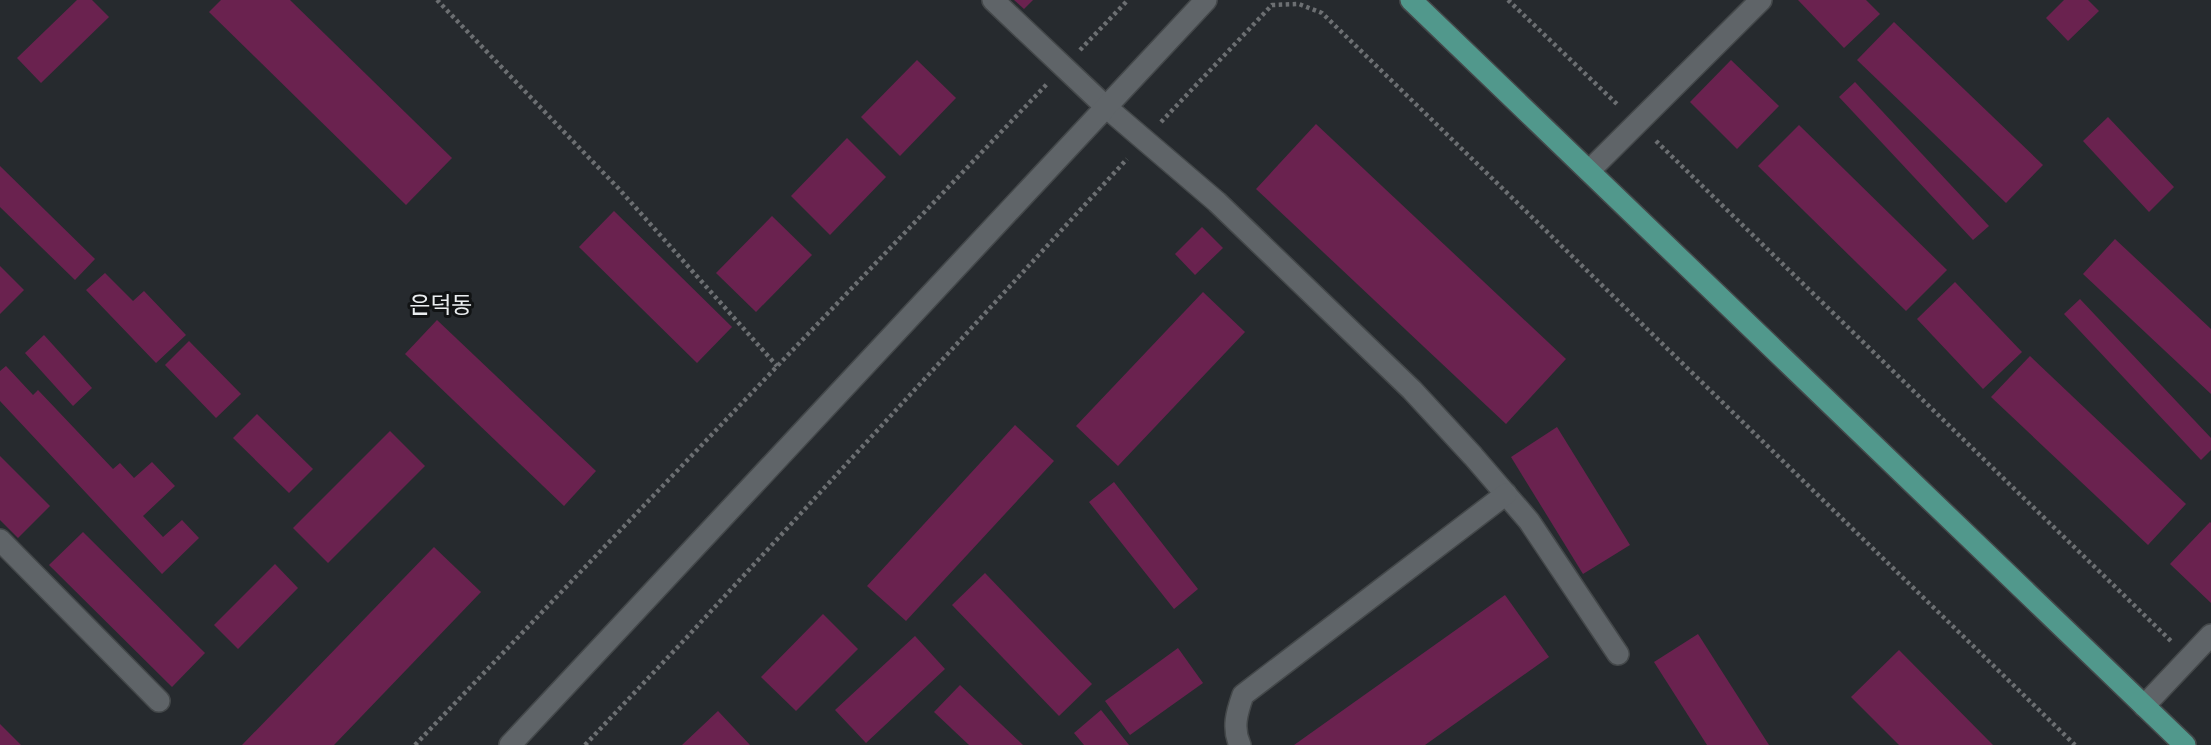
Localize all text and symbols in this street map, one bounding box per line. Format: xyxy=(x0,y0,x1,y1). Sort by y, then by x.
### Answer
district label: 은덕동 xyxy=(409,289,473,322)

